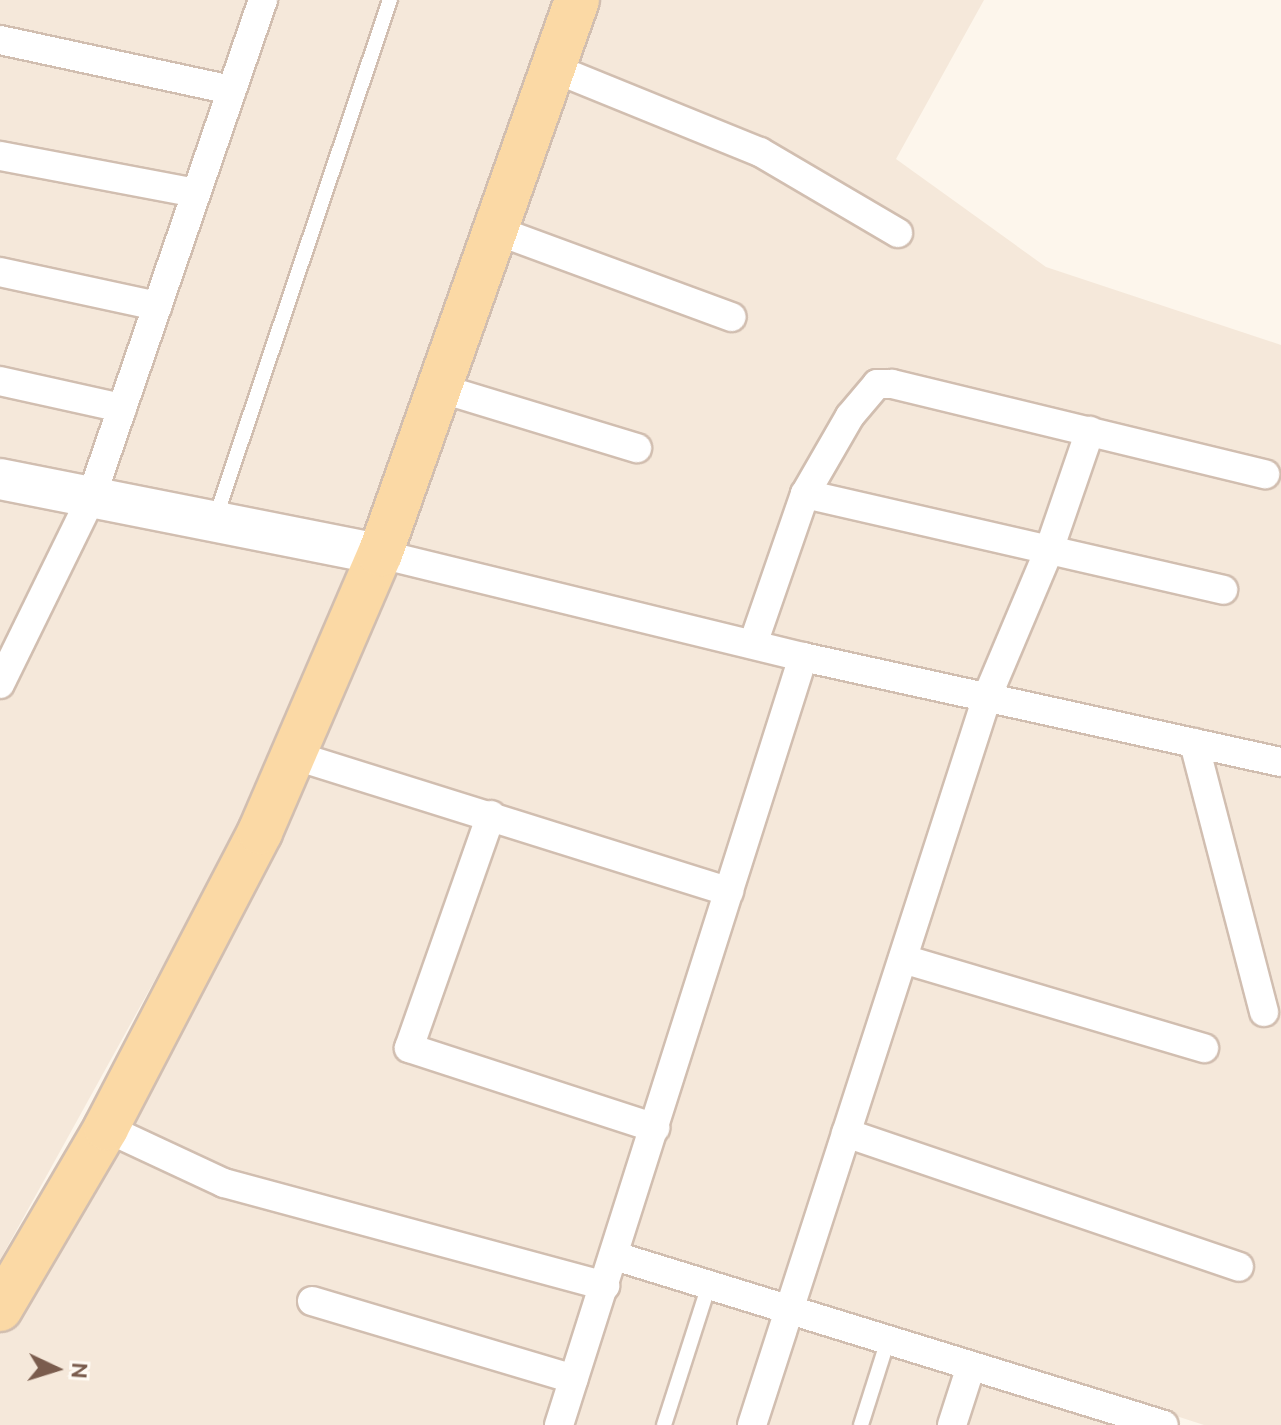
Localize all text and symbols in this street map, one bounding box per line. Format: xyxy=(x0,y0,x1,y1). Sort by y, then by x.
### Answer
north arrow xyxy=(16,1329,96,1409)
text: N xyxy=(67,1362,93,1380)

